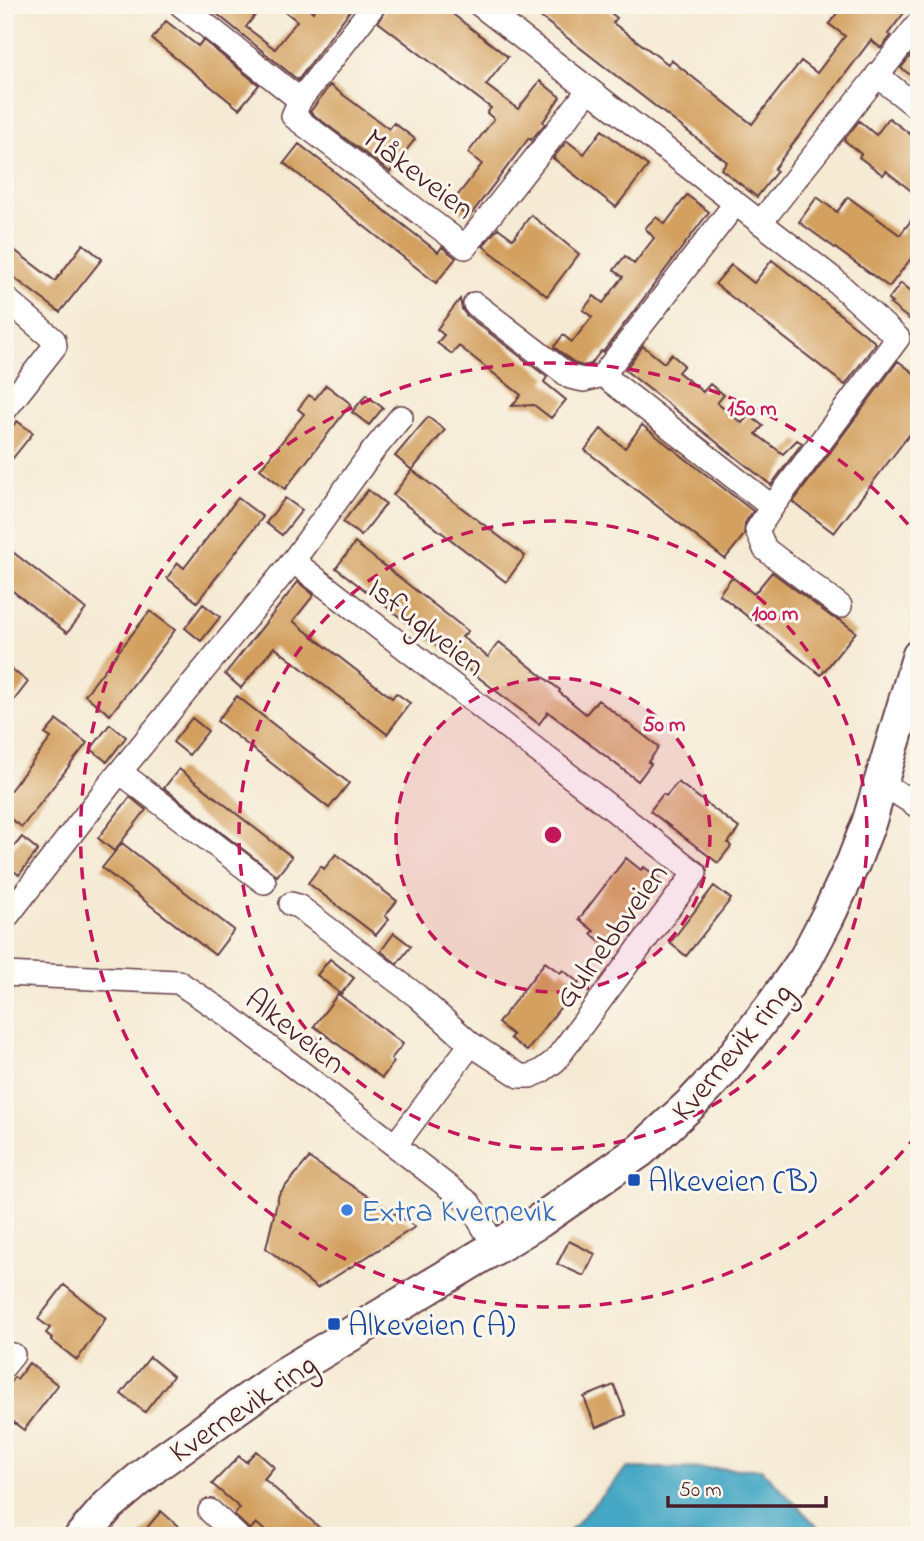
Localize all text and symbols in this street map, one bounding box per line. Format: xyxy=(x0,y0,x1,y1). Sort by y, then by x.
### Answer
street label: Måkeveien xyxy=(352,118,483,233)
text: 150 m xyxy=(727,395,777,425)
street label: Isfuglveien xyxy=(356,567,494,690)
text: 100 m xyxy=(752,600,798,630)
text: 50 m xyxy=(643,711,685,741)
centre of rings xyxy=(541,823,565,847)
street label: Gulnebbveien xyxy=(544,854,682,1020)
street label: Kvernevik ring xyxy=(661,973,806,1133)
street label: Alkeveien xyxy=(233,978,354,1087)
place label: Alkeveien (B) xyxy=(648,1160,817,1207)
marker: Alkeveien (B) xyxy=(626,1172,642,1188)
place label: Extra Kvernevik xyxy=(361,1190,557,1237)
marker: Extra Kvernevik xyxy=(339,1202,355,1218)
place label: Alkeveien (A) xyxy=(348,1304,516,1351)
marker: Alkeveien (A) xyxy=(326,1316,342,1332)
street label: Kvernevik ring xyxy=(161,1343,327,1477)
scale bar xyxy=(668,1464,826,1508)
text: 50 m xyxy=(679,1476,722,1506)

